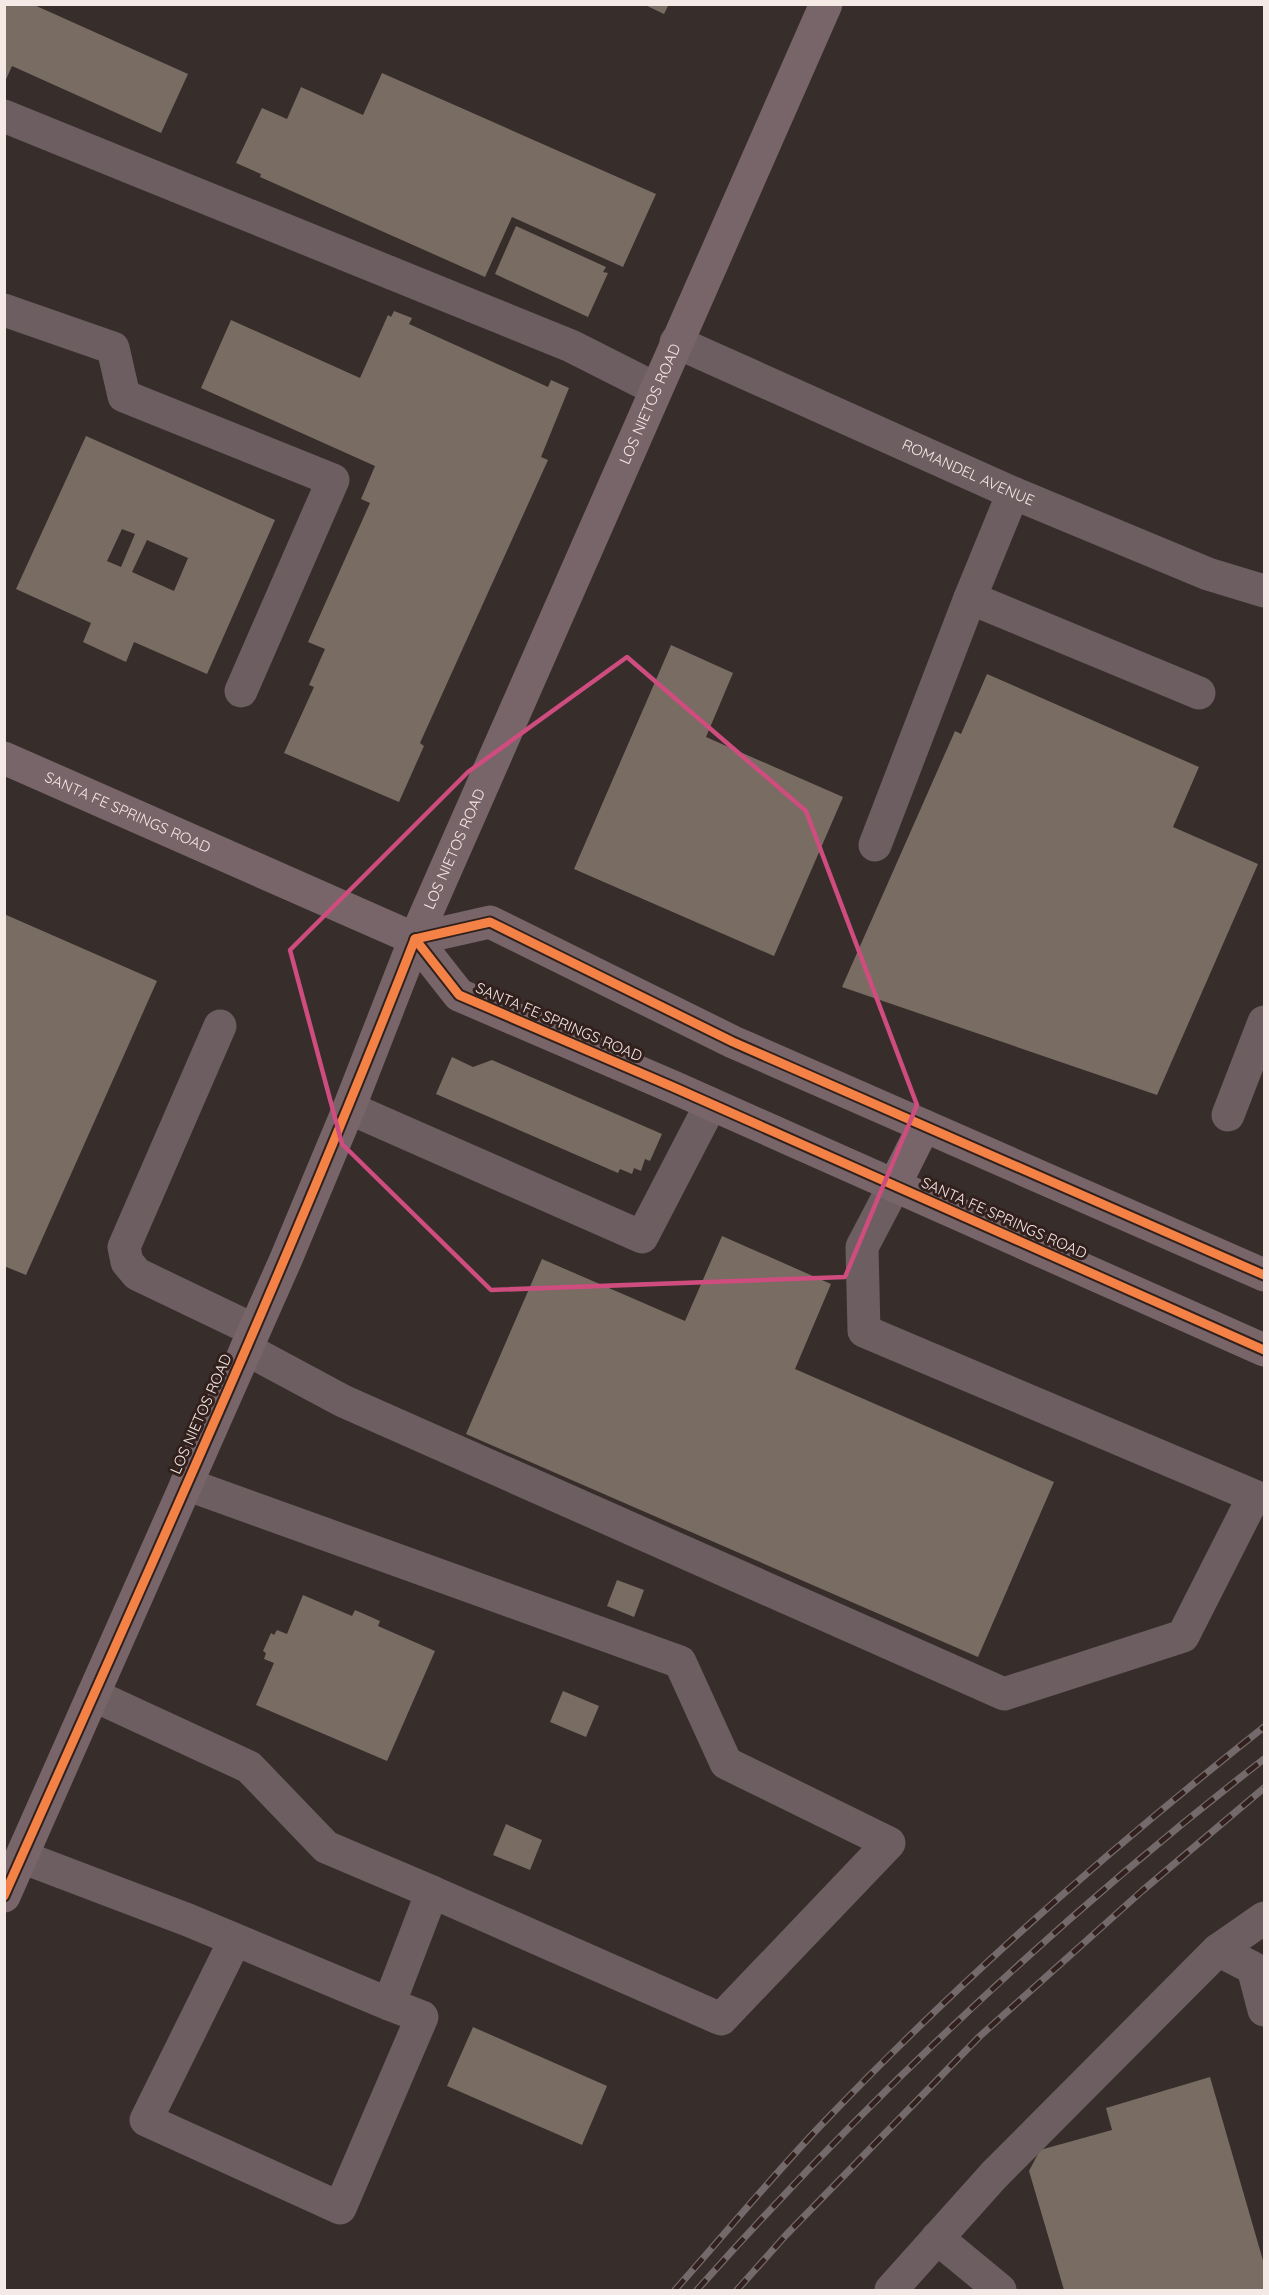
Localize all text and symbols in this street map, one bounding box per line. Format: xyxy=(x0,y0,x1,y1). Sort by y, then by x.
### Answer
street label: LOS NIETOS ROAD xyxy=(615,340,685,467)
street label: ROMANDEL AVENUE xyxy=(899,435,1037,510)
street label: SANTA FE SPRINGS ROAD xyxy=(42,767,214,857)
street label: LOS NIETOS ROAD xyxy=(419,785,489,912)
street label: SANTA FE SPRINGS ROAD xyxy=(473,978,646,1065)
street label: SANTA FE SPRINGS ROAD xyxy=(919,1172,1090,1263)
street label: LOS NIETOS ROAD xyxy=(166,1351,236,1477)

